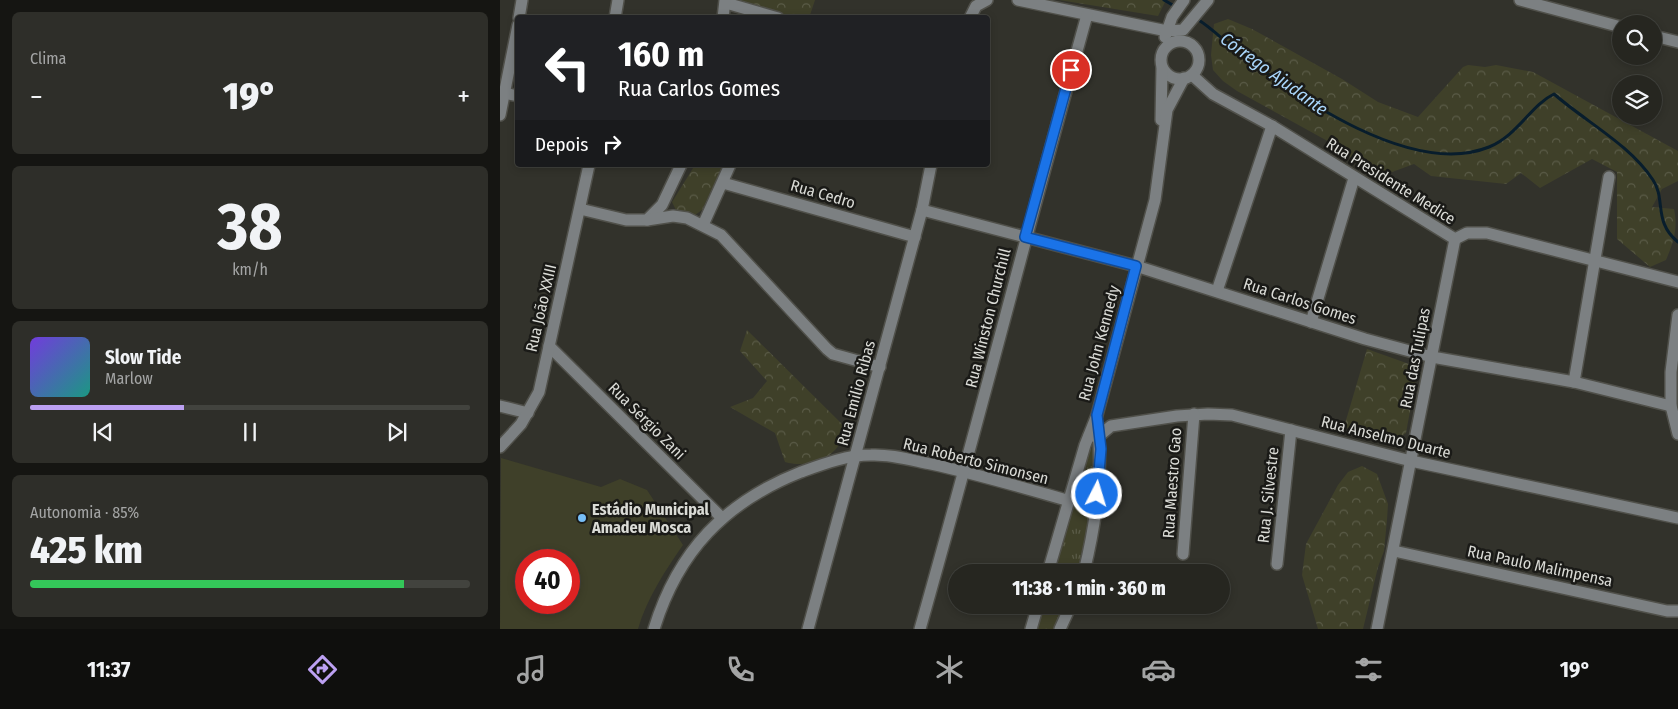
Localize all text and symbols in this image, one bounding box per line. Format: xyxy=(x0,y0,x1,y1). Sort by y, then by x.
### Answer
map controls xyxy=(1612,15,1662,125)
button: search xyxy=(1612,15,1662,65)
water label: Córrego Ajudante xyxy=(1216,28,1332,121)
text: 160 m xyxy=(618,33,704,75)
icon: left xyxy=(535,35,600,100)
text: Clima xyxy=(30,49,66,68)
pin xyxy=(1050,49,1092,91)
icon: arrive xyxy=(1057,56,1085,84)
text: 19° xyxy=(223,73,277,119)
text: Rua Carlos Gomes xyxy=(618,75,780,102)
button: layers xyxy=(1612,75,1662,125)
text: − xyxy=(30,80,43,113)
text: + xyxy=(457,80,470,113)
icon: right xyxy=(598,130,626,158)
text: Depois xyxy=(535,133,588,156)
street label: Rua Presidente Medice xyxy=(1323,134,1459,228)
street label: Rua Cedro xyxy=(788,176,858,212)
text: 38 xyxy=(217,188,283,266)
street label: Rua Winston Churchill xyxy=(961,246,1015,390)
text: km/h xyxy=(232,260,268,279)
street label: Rua João XXIII xyxy=(522,262,560,354)
street label: Rua Carlos Gomes xyxy=(1241,274,1359,328)
street label: Rua John Kennedy xyxy=(1074,282,1124,403)
street label: Rua das Tulipas xyxy=(1396,306,1434,410)
street label: Rua Emilio Ribas xyxy=(833,338,879,448)
text: Slow Tide xyxy=(105,346,181,369)
text: Marlow xyxy=(105,369,153,388)
street label: Rua Sérgio Zani xyxy=(604,378,690,464)
street label: Rua Anselmo Duarte xyxy=(1319,412,1453,462)
icon: previous xyxy=(89,418,117,446)
icon: pause xyxy=(236,418,264,446)
icon: next xyxy=(383,418,411,446)
street label: Rua Maestro Gao xyxy=(1159,427,1185,539)
street label: Rua Roberto Simonsen xyxy=(901,434,1051,488)
street label: Rua J. Silvestre xyxy=(1254,446,1282,544)
position arrow xyxy=(1070,467,1122,519)
place label: Estádio Municipal Amadeu Mosca xyxy=(591,500,709,537)
text: Autonomia · 85% xyxy=(30,503,139,522)
marker: Estádio Municipal Amadeu Mosca xyxy=(576,512,588,524)
text: 425 km xyxy=(30,527,143,573)
street label: Rua Paulo Malimpensa xyxy=(1466,541,1614,591)
speed limit sign: 40 xyxy=(515,549,580,614)
text: 11:38 · 1 min · 360 m xyxy=(1012,577,1166,600)
icon: directions xyxy=(305,652,340,687)
icon: music xyxy=(514,652,549,687)
icon: phone xyxy=(723,652,758,687)
icon: climate xyxy=(932,652,967,687)
icon: car xyxy=(1141,652,1176,687)
icon: filters xyxy=(1351,652,1386,687)
text: 11:37 xyxy=(87,656,130,683)
text: 19° xyxy=(1560,656,1591,683)

